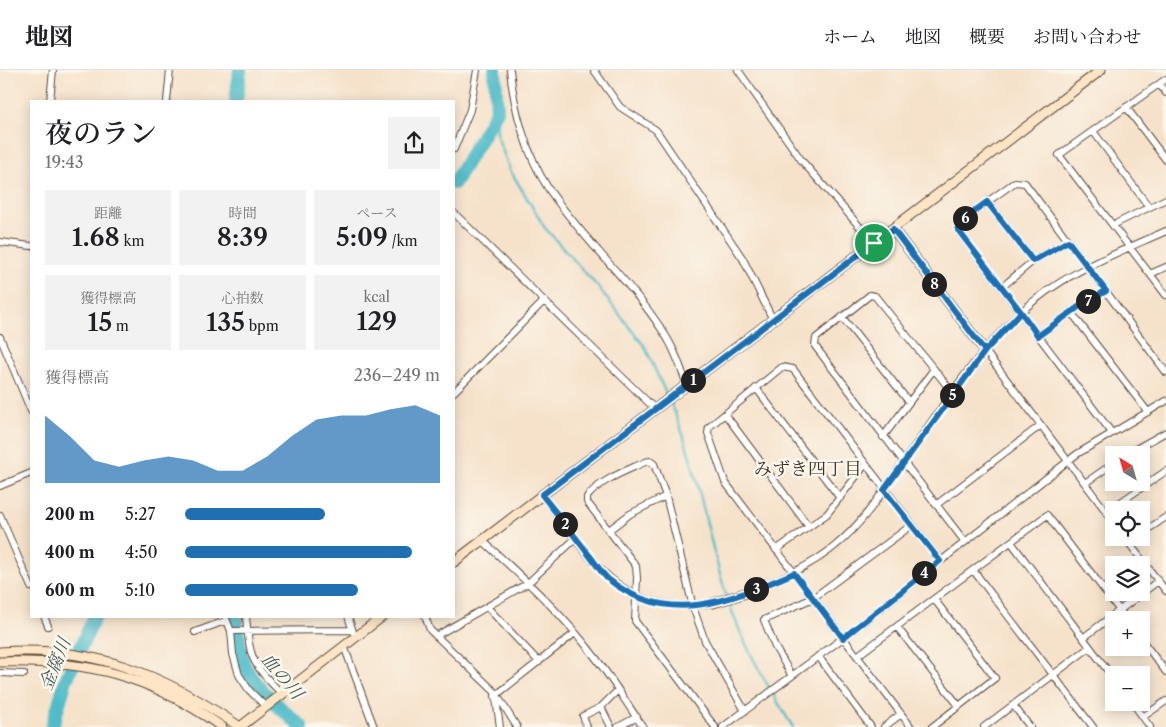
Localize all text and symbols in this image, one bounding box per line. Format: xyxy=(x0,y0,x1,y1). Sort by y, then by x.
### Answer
text: 地図 xyxy=(25,22,73,51)
text: ホーム xyxy=(823,26,877,48)
text: 地図 xyxy=(905,26,941,48)
text: 概要 xyxy=(969,26,1005,48)
text: お問い合わせ xyxy=(1033,26,1141,48)
text: 夜のラン xyxy=(45,116,157,150)
button: share xyxy=(388,117,440,169)
text: 19:43 xyxy=(45,152,84,172)
text: 距離 xyxy=(94,204,122,222)
text: 時間 xyxy=(228,204,256,222)
text: ペース xyxy=(356,204,397,222)
pin: 6 xyxy=(952,206,978,230)
text: 6 xyxy=(961,209,970,227)
text: 1.68 xyxy=(72,222,120,253)
text: 8:39 xyxy=(217,222,268,253)
text: 5:09 xyxy=(336,222,388,253)
pin xyxy=(853,222,895,264)
icon: arrive xyxy=(860,229,888,257)
text: km xyxy=(120,232,145,250)
text: /km xyxy=(388,232,418,250)
pin: 8 xyxy=(922,272,946,296)
text: 8 xyxy=(930,275,939,293)
text: kcal xyxy=(364,288,390,306)
pin: 7 xyxy=(1076,288,1100,314)
text: 獲得標高 xyxy=(80,289,136,307)
text: 心拍数 xyxy=(221,289,263,307)
text: 7 xyxy=(1085,292,1092,310)
text: 129 xyxy=(357,306,397,337)
text: 15 xyxy=(87,307,112,338)
text: 135 xyxy=(206,307,245,338)
text: m xyxy=(112,317,129,335)
text: bpm xyxy=(245,317,279,335)
text: 236–249 m xyxy=(354,365,440,385)
text: 獲得標高 xyxy=(45,367,109,387)
pin: 1 xyxy=(680,368,706,392)
text: 1 xyxy=(690,371,697,389)
pin: 5 xyxy=(940,382,964,408)
text: 5 xyxy=(949,386,956,404)
north arrow xyxy=(1105,446,1150,491)
map controls xyxy=(1105,446,1150,711)
district label: みずき四丁目 xyxy=(754,458,862,480)
button: locate xyxy=(1105,501,1150,546)
text: 200 m xyxy=(45,504,95,524)
text: 5:27 xyxy=(125,504,155,524)
pin: 2 xyxy=(552,512,578,536)
text: 2 xyxy=(561,515,570,533)
text: 400 m xyxy=(45,542,95,562)
text: 4:50 xyxy=(125,542,158,562)
button: layers xyxy=(1105,556,1150,601)
pin: 4 xyxy=(912,560,936,586)
text: 4 xyxy=(920,564,929,582)
pin: 3 xyxy=(744,576,768,602)
text: 600 m xyxy=(45,580,95,600)
text: 5:10 xyxy=(125,580,155,600)
text: 3 xyxy=(753,580,760,598)
button: + xyxy=(1105,611,1150,656)
water label: 金腐川 xyxy=(35,633,76,693)
water label: 血の川 xyxy=(256,648,309,705)
button: − xyxy=(1105,666,1150,711)

